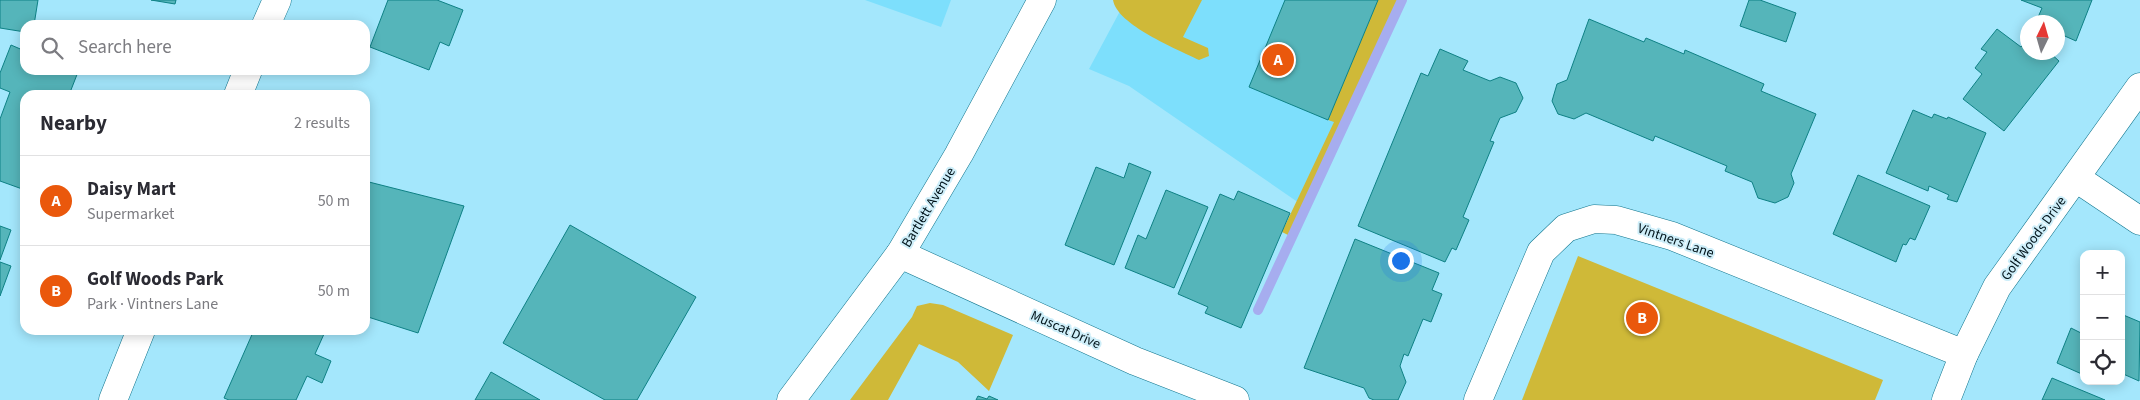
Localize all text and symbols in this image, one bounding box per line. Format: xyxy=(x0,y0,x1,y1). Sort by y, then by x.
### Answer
north arrow xyxy=(2020,15,2065,60)
search box xyxy=(20,20,370,75)
icon: search xyxy=(38,34,66,62)
text: Search here xyxy=(78,34,172,61)
pin: A xyxy=(1262,41,1294,79)
text: Nearby xyxy=(40,108,107,138)
text: 2 results xyxy=(294,112,350,134)
street label: Bartlett Avenue xyxy=(897,164,961,251)
text: Daisy Mart xyxy=(87,176,176,203)
text: A xyxy=(51,190,61,212)
text: 50 m xyxy=(318,190,350,212)
street label: Golf Woods Drive xyxy=(1996,192,2071,285)
text: Supermarket xyxy=(87,203,174,225)
street label: Vintners Lane xyxy=(1635,219,1717,263)
your location xyxy=(1388,248,1414,274)
map controls xyxy=(2080,250,2125,385)
button: + xyxy=(2080,250,2125,295)
text: Golf Woods Park xyxy=(87,266,224,293)
text: B xyxy=(51,280,61,302)
text: 50 m xyxy=(318,280,350,302)
text: Park · Vintners Lane xyxy=(87,293,218,315)
button: − xyxy=(2080,295,2125,340)
pin: B xyxy=(1626,299,1658,337)
street label: Muscat Drive xyxy=(1027,306,1104,354)
button: locate xyxy=(2080,340,2125,385)

